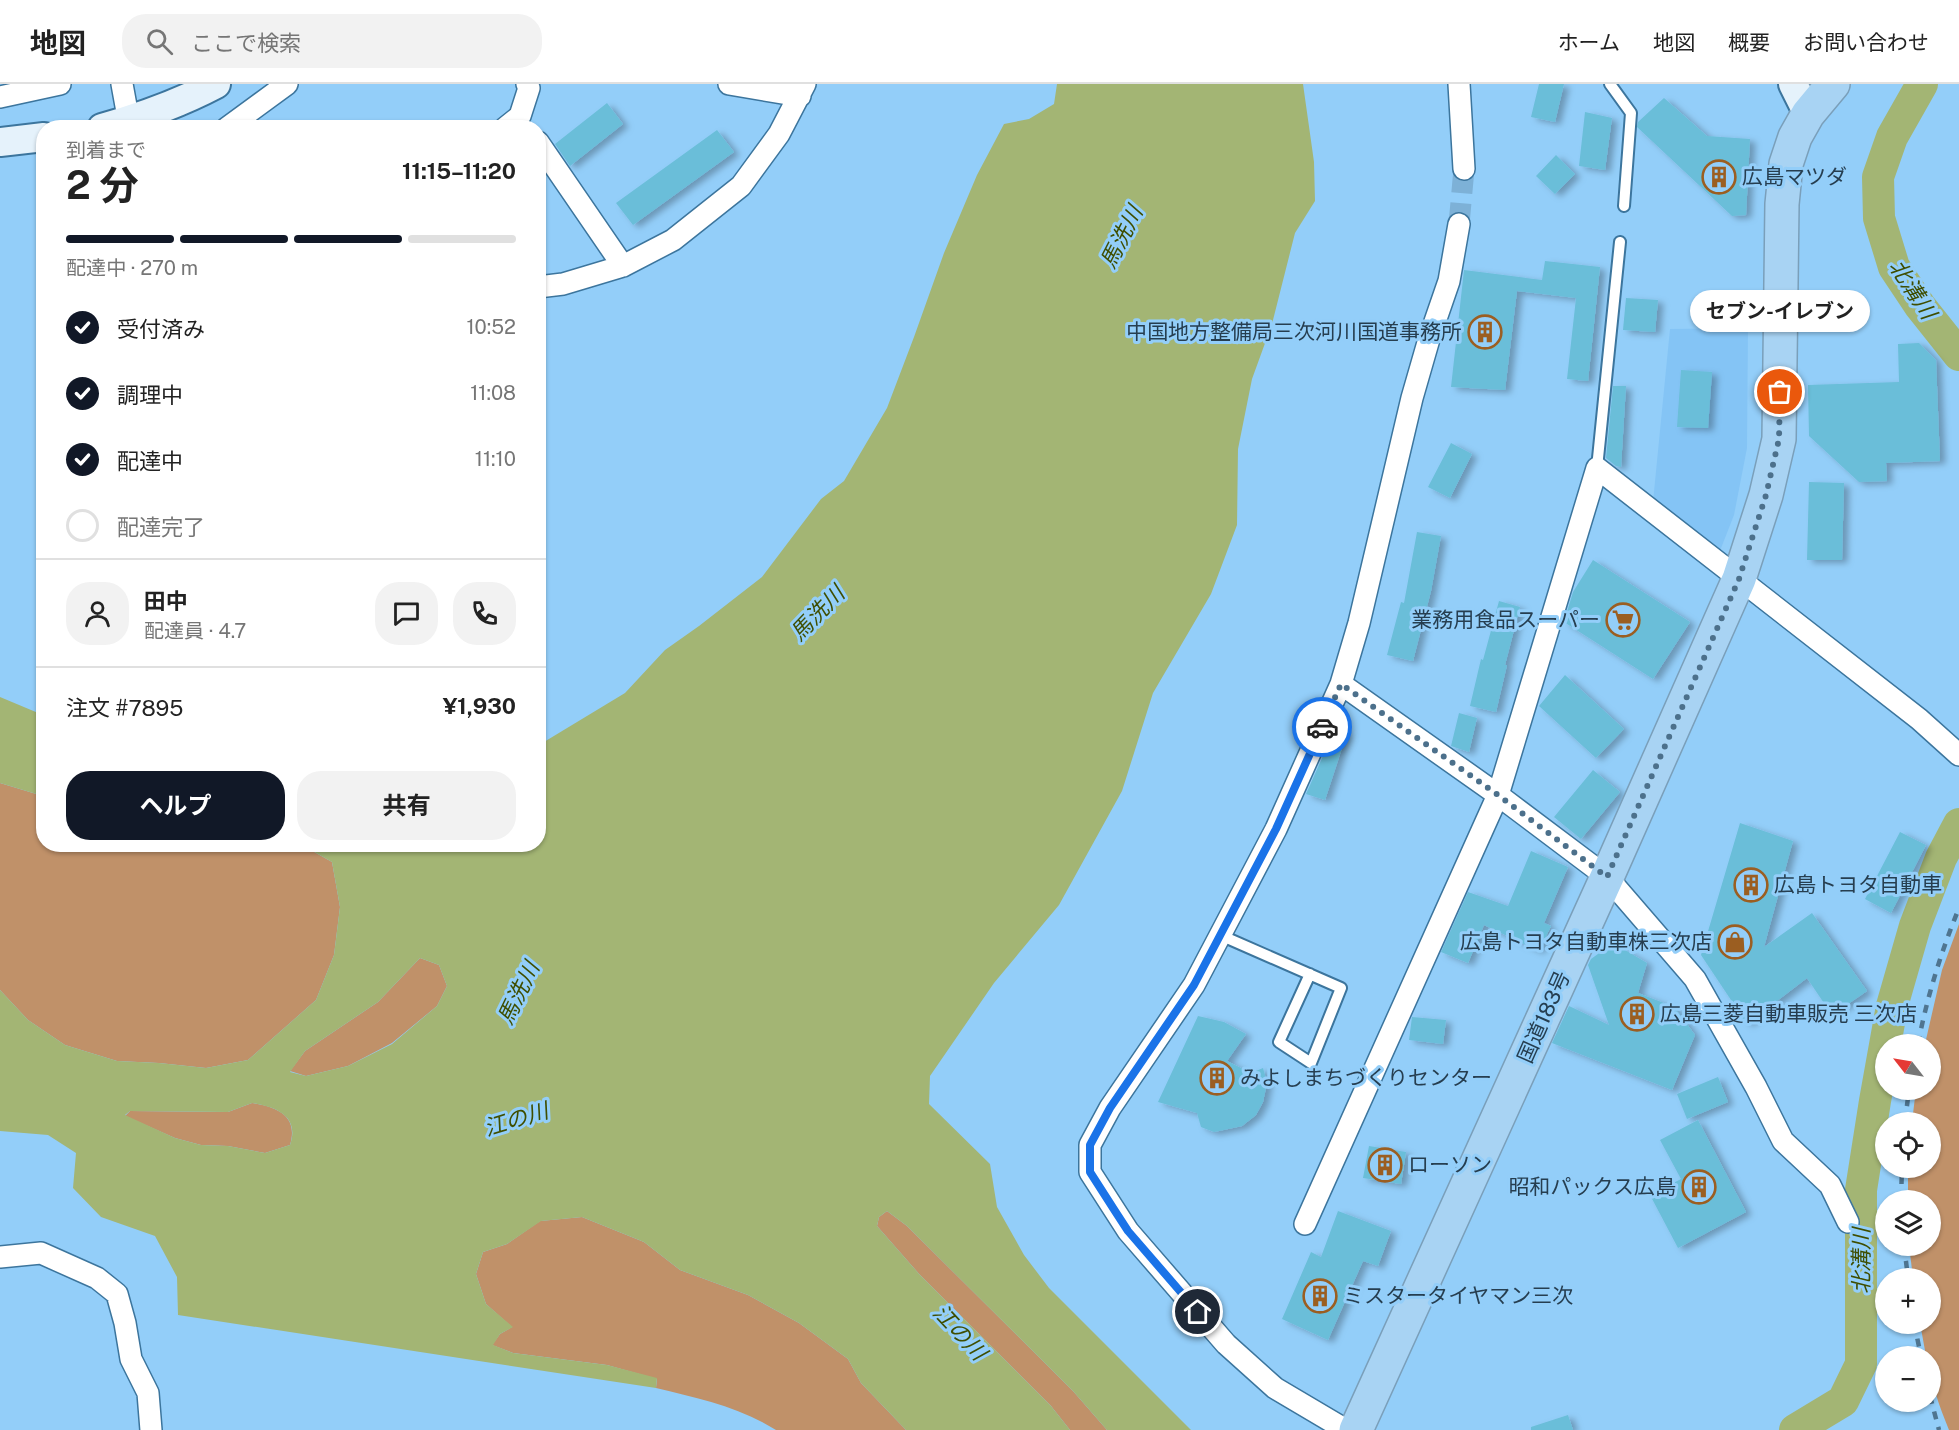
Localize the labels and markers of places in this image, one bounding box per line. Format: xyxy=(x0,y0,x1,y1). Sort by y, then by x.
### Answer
building icon: 広島マツダ xyxy=(1701,159,1737,195)
place label: 広島マツダ xyxy=(1742,164,1847,189)
callout: セブン-イレブン xyxy=(1690,290,1870,332)
building icon: 中国地方整備局三次河川国道事務所 xyxy=(1467,314,1503,350)
place label: 中国地方整備局三次河川国道事務所 xyxy=(1126,319,1462,344)
pin xyxy=(1754,366,1805,417)
supermarket icon: 業務用食品スーパー xyxy=(1605,602,1641,638)
place label: 業務用食品スーパー xyxy=(1411,607,1600,632)
building icon: 広島トヨタ自動車 xyxy=(1733,867,1769,903)
place label: 広島トヨタ自動車 xyxy=(1774,872,1942,897)
shop icon: 広島トヨタ自動車株三次店 xyxy=(1717,924,1753,960)
place label: 広島トヨタ自動車株三次店 xyxy=(1460,929,1712,954)
building icon: 広島三菱自動車販売 三次店 xyxy=(1619,996,1655,1032)
place label: 広島三菱自動車販売 三次店 xyxy=(1660,1001,1917,1026)
building icon: みよしまちづくりセンター xyxy=(1199,1060,1235,1096)
place label: みよしまちづくりセンター xyxy=(1240,1065,1492,1090)
building icon: ローソン xyxy=(1367,1147,1403,1183)
place label: ローソン xyxy=(1408,1152,1492,1177)
building icon: 昭和パックス広島 xyxy=(1681,1169,1717,1205)
place label: 昭和パックス広島 xyxy=(1509,1174,1676,1199)
building icon: ミスタータイヤマン三次 xyxy=(1302,1278,1338,1314)
place label: ミスタータイヤマン三次 xyxy=(1343,1283,1573,1308)
pin xyxy=(1172,1286,1223,1337)

